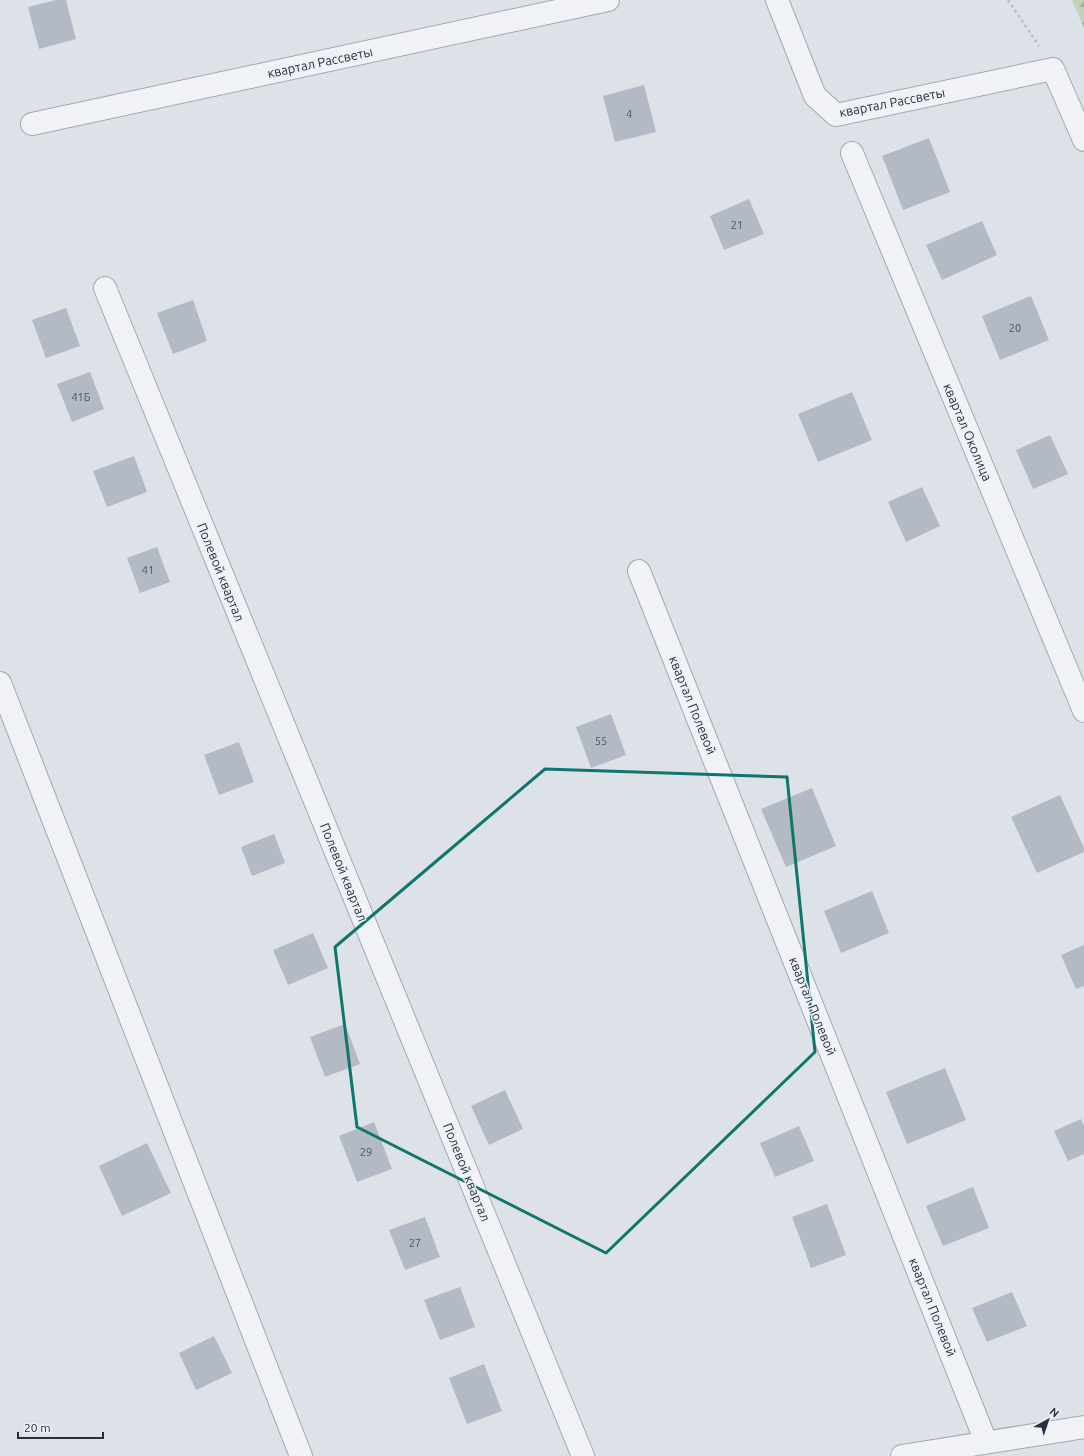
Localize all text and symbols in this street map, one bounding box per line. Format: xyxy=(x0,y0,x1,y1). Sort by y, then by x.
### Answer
street label: квартал Рассветы xyxy=(266,44,374,80)
street label: квартал Рассветы xyxy=(838,85,946,119)
house number: 4 xyxy=(626,108,632,120)
house number: 21 xyxy=(731,219,743,231)
house number: 20 xyxy=(1009,322,1021,334)
street label: квартал Околица xyxy=(941,381,995,483)
house number: 41Б xyxy=(71,391,91,403)
street label: Полевой квартал xyxy=(195,521,247,623)
house number: 41 xyxy=(142,564,154,576)
street label: квартал Полевой xyxy=(667,654,719,756)
house number: 55 xyxy=(595,735,607,747)
street label: Полевой квартал xyxy=(318,821,370,923)
street label: квартал Полевой xyxy=(787,955,839,1057)
street label: Полевой квартал xyxy=(441,1121,493,1223)
house number: 29 xyxy=(360,1146,372,1158)
house number: 27 xyxy=(409,1237,421,1249)
street label: квартал Полевой xyxy=(907,1256,959,1358)
north arrow xyxy=(1028,1400,1068,1440)
text: N xyxy=(1047,1405,1061,1420)
scale bar xyxy=(18,1414,103,1440)
text: 20 m xyxy=(24,1421,51,1434)

